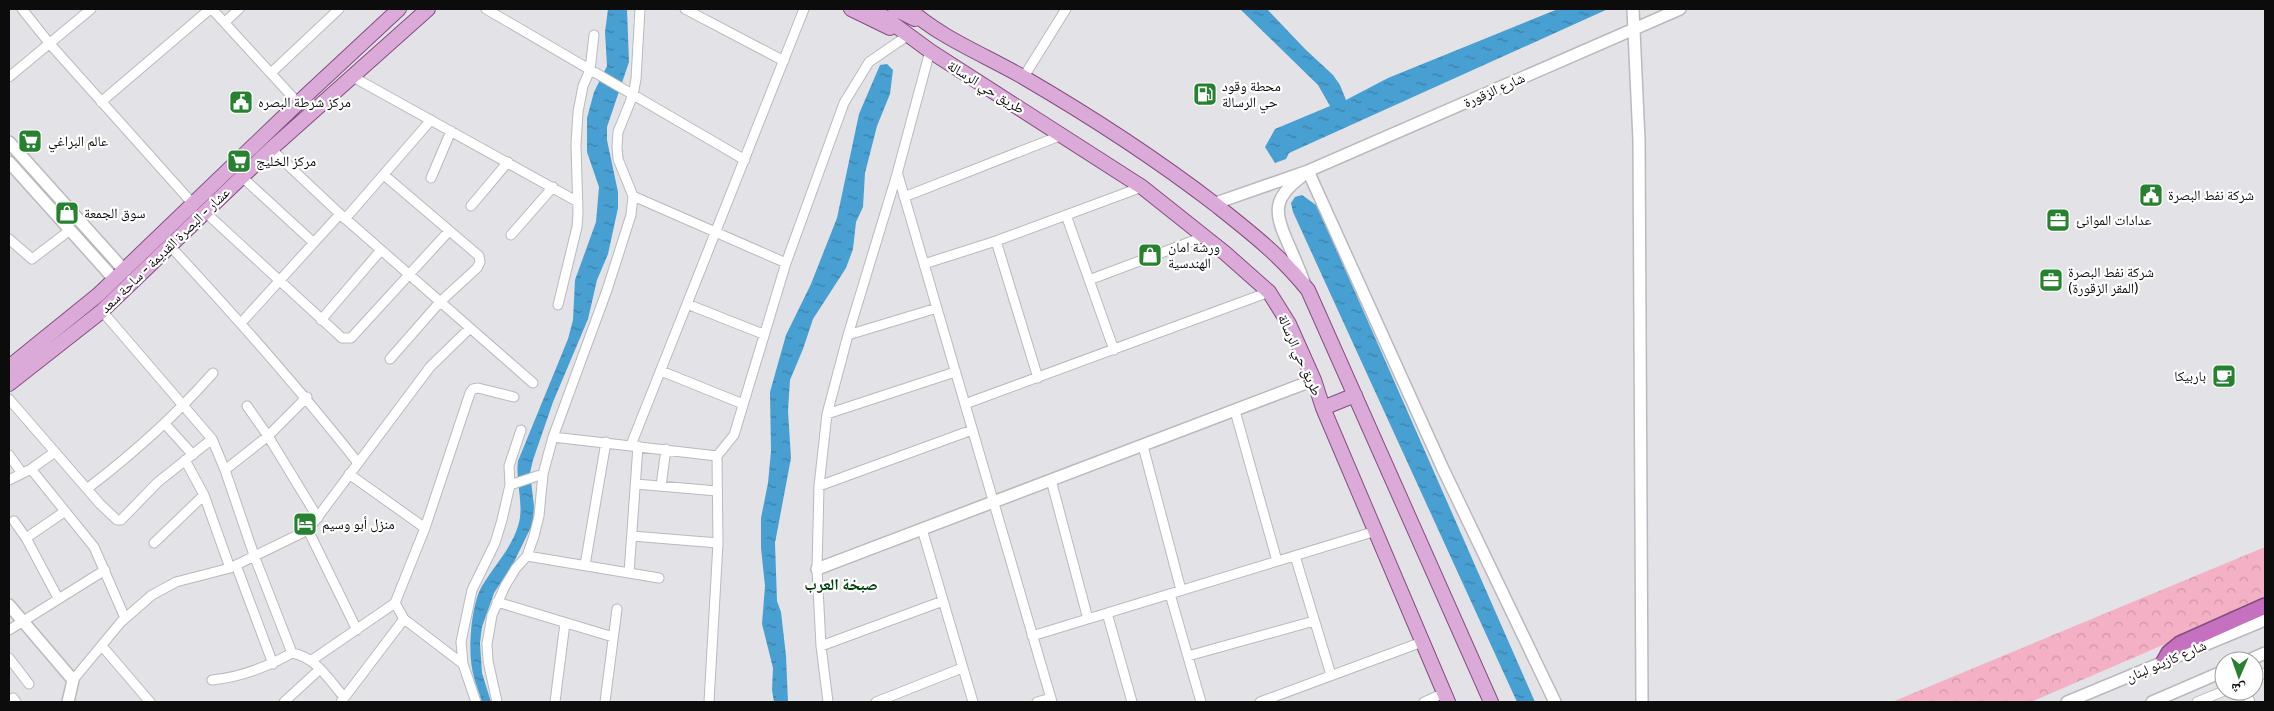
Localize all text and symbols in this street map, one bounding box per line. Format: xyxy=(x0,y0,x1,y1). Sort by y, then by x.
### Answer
street label: طريق حي الرسالة xyxy=(943,56,1028,120)
street label: شارع الزقورة xyxy=(1461,69,1528,112)
place label: محطة وقود حي الرسالة xyxy=(1222,77,1281,114)
fuel station icon: محطة وقود حي الرسالة xyxy=(1192,81,1218,107)
public building icon: مركز شرطة البصره xyxy=(228,89,254,115)
place label: مركز شرطة البصره xyxy=(258,93,351,111)
supermarket icon: عالم البراغي xyxy=(17,128,43,154)
place label: عالم البراغي xyxy=(48,132,108,153)
supermarket icon: مركز الخليج xyxy=(226,148,252,174)
place label: مركز الخليج xyxy=(256,152,316,171)
public building icon: شركة نفط البصرة xyxy=(2138,182,2164,208)
street label: عشار - البصرة القديمة - ساحة سعد xyxy=(96,183,234,317)
place label: شركة نفط البصرة xyxy=(2168,186,2254,204)
shop icon: سوق الجمعة xyxy=(54,200,80,226)
place label: سوق الجمعة xyxy=(84,204,146,222)
office icon: عدادات الموانئ xyxy=(2045,207,2071,233)
place label: عدادات الموانئ xyxy=(2076,211,2152,229)
place label: ورشة امان الهندسية xyxy=(1168,238,1220,272)
shop icon: ورشة امان الهندسية xyxy=(1137,242,1163,268)
place label: شركة نفط البصرة (المقر الزقورة) xyxy=(2068,263,2154,297)
office icon: شركة نفط البصرة (المقر الزقورة) xyxy=(2038,267,2064,293)
street label: طريق حي الرسالة xyxy=(1272,311,1326,400)
cafe icon: باربيكا xyxy=(2211,363,2237,389)
place label: باربيكا xyxy=(2174,367,2206,385)
hotel icon: منزل أبو وسيم xyxy=(292,511,318,537)
place label: منزل أبو وسيم xyxy=(322,515,395,534)
district label: صبخة العرب xyxy=(804,575,878,594)
street label: شارع كازينو لبنان xyxy=(2123,636,2209,687)
north arrow xyxy=(2214,651,2264,701)
text: ش xyxy=(2231,680,2246,698)

